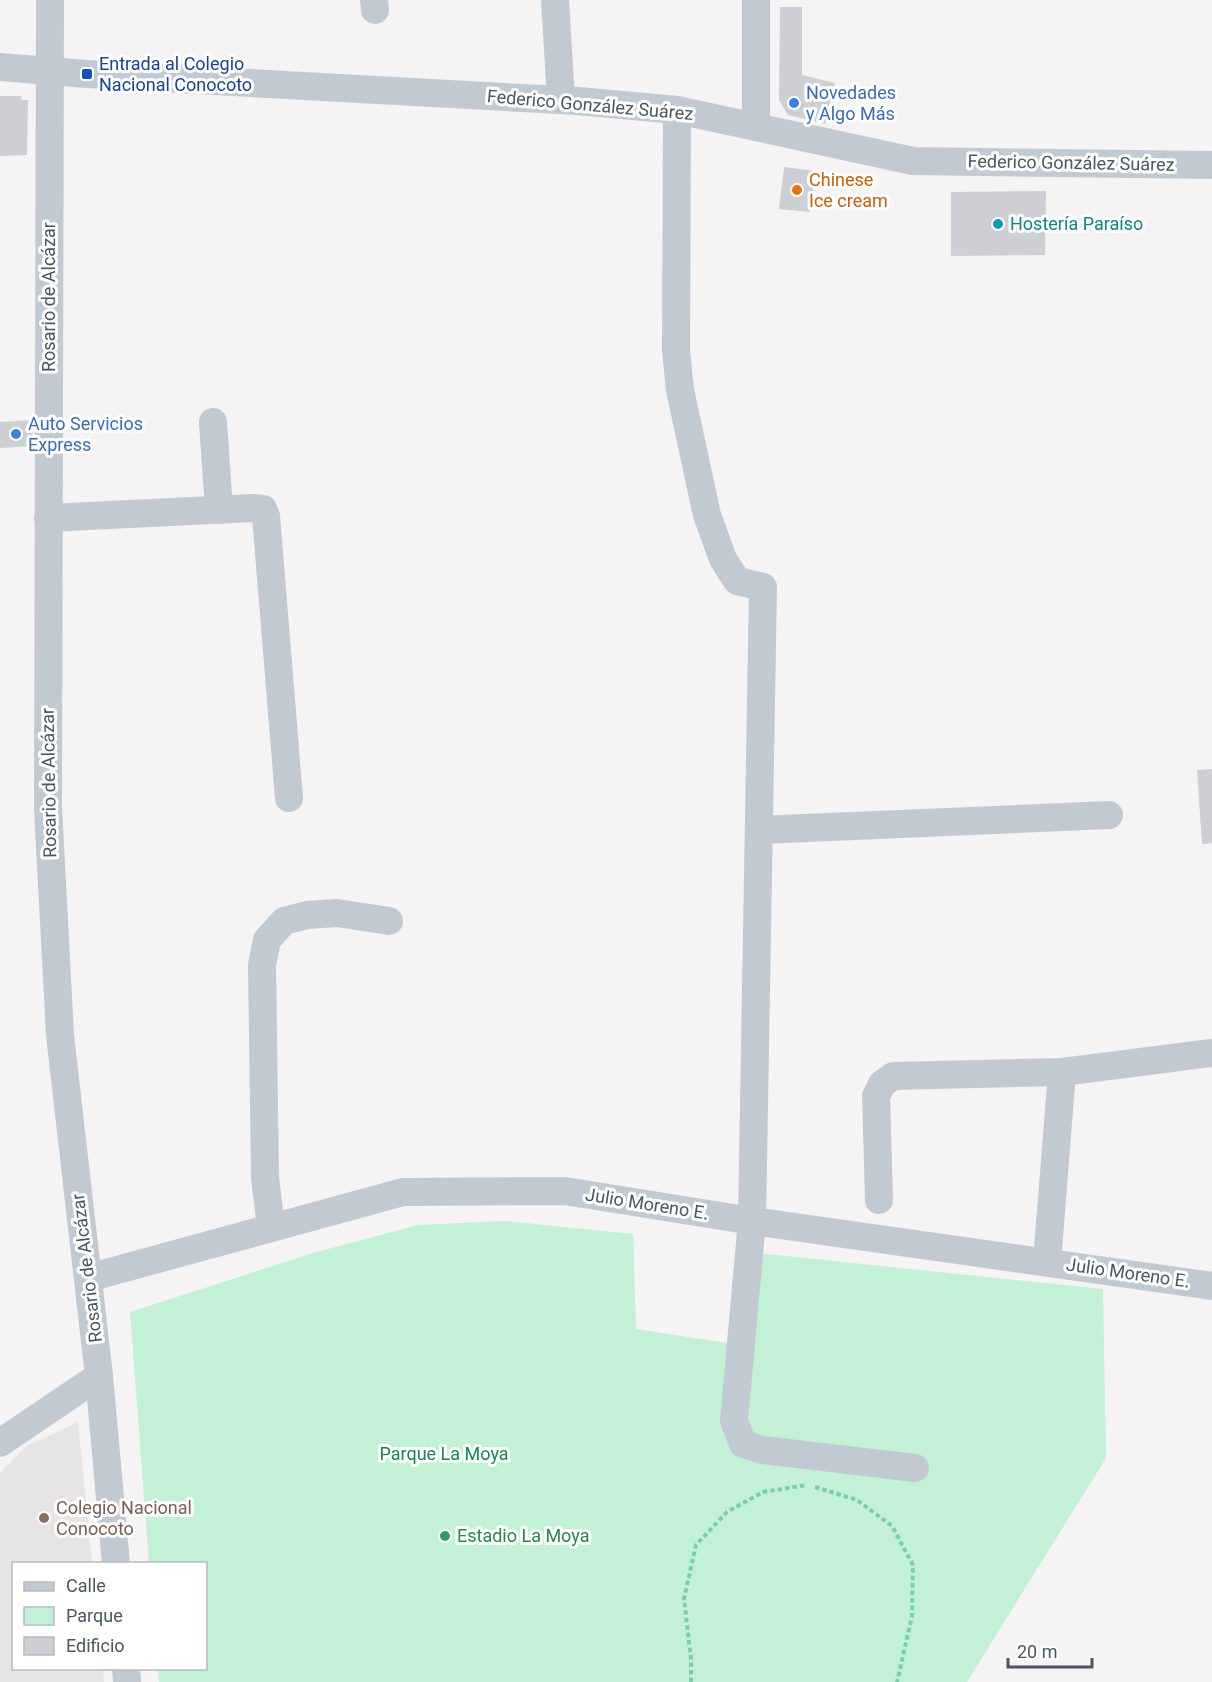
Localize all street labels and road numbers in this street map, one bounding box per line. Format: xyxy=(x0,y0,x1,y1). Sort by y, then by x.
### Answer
street label: Federico González Suárez xyxy=(486,85,694,124)
street label: Federico González Suárez xyxy=(967,150,1175,175)
street label: Rosario de Alcázar xyxy=(38,222,59,372)
street label: Rosario de Alcázar xyxy=(37,708,60,858)
street label: Julio Moreno E. xyxy=(584,1183,710,1224)
street label: Rosario de Alcázar xyxy=(67,1192,106,1344)
street label: Julio Moreno E. xyxy=(1065,1253,1191,1292)

